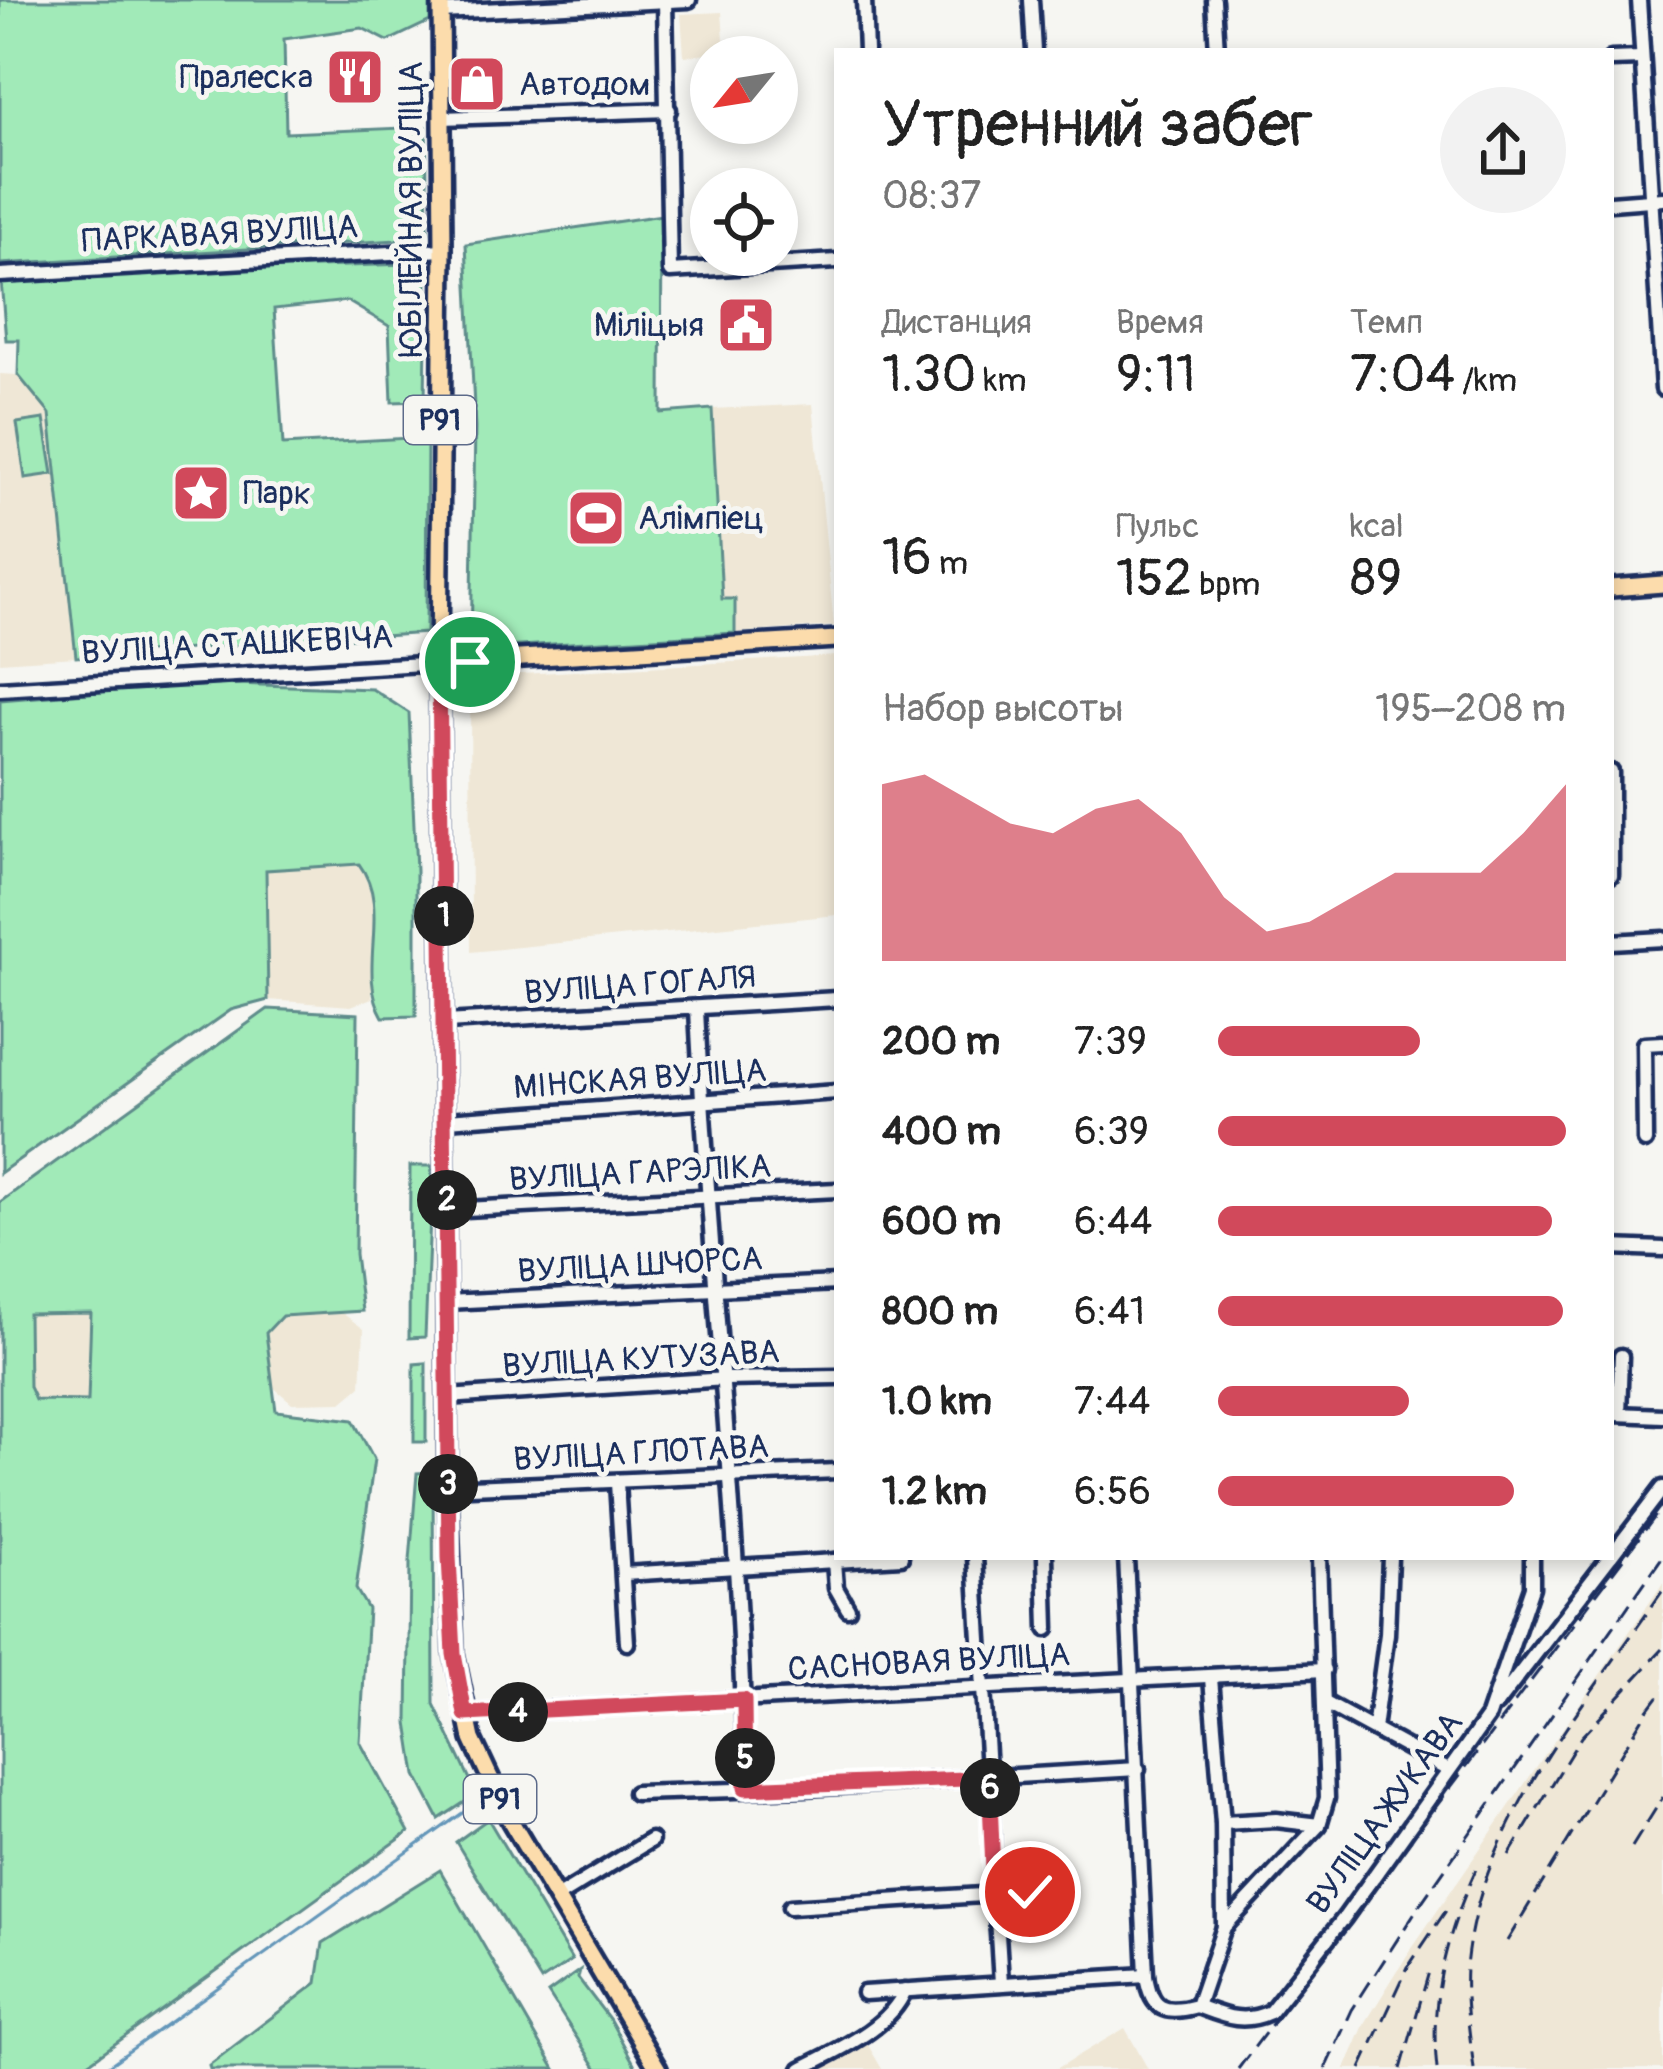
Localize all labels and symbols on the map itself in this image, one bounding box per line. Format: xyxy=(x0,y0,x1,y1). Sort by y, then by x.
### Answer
north arrow xyxy=(690,36,798,144)
restaurant icon: Пралеска xyxy=(324,46,386,108)
shop icon: Автодом xyxy=(446,53,508,115)
place label: Пралеска xyxy=(180,57,313,98)
street label: ЮБІЛЕЙНАЯ ВУЛІЦА xyxy=(391,61,432,357)
place label: Автодом xyxy=(519,64,650,105)
street label: ПАРКАВАЯ ВУЛІЦА xyxy=(81,206,359,262)
public building icon: Міліцыя xyxy=(715,294,777,356)
place label: Міліцыя xyxy=(594,305,704,346)
road number: Р91 xyxy=(404,396,476,444)
place icon: Парк xyxy=(170,462,232,524)
place label: Парк xyxy=(243,473,311,514)
sports icon: Алімпіец xyxy=(565,487,627,549)
place label: Алімпіец xyxy=(638,498,764,539)
pin xyxy=(419,611,521,713)
street label: ВУЛІЦА СТАШКЕВІЧА xyxy=(80,616,394,674)
pin: 1 xyxy=(414,886,474,946)
street label: ВУЛІЦА ГОГАЛЯ xyxy=(523,956,757,1014)
street label: МІНСКАЯ ВУЛІЦА xyxy=(512,1050,768,1108)
street label: ВУЛІЦА ГАРЭЛІКА xyxy=(508,1146,772,1200)
pin: 2 xyxy=(417,1170,477,1230)
street label: ВУЛІЦА ШЧОРСА xyxy=(516,1238,764,1292)
street label: ВУЛІЦА КУТУЗАВА xyxy=(501,1331,781,1387)
street label: ВУЛІЦА ГЛОТАВА xyxy=(512,1426,770,1480)
pin: 3 xyxy=(418,1454,478,1514)
street label: САСНОВАЯ ВУЛІЦА xyxy=(787,1634,1071,1690)
pin: 4 xyxy=(488,1682,548,1742)
street label: ВУЛІЦА ЖУКАВА xyxy=(1298,1704,1472,1922)
pin: 5 xyxy=(715,1728,775,1788)
pin: 6 xyxy=(960,1758,1020,1818)
road number: Р91 xyxy=(464,1775,536,1823)
pin xyxy=(979,1841,1081,1943)

